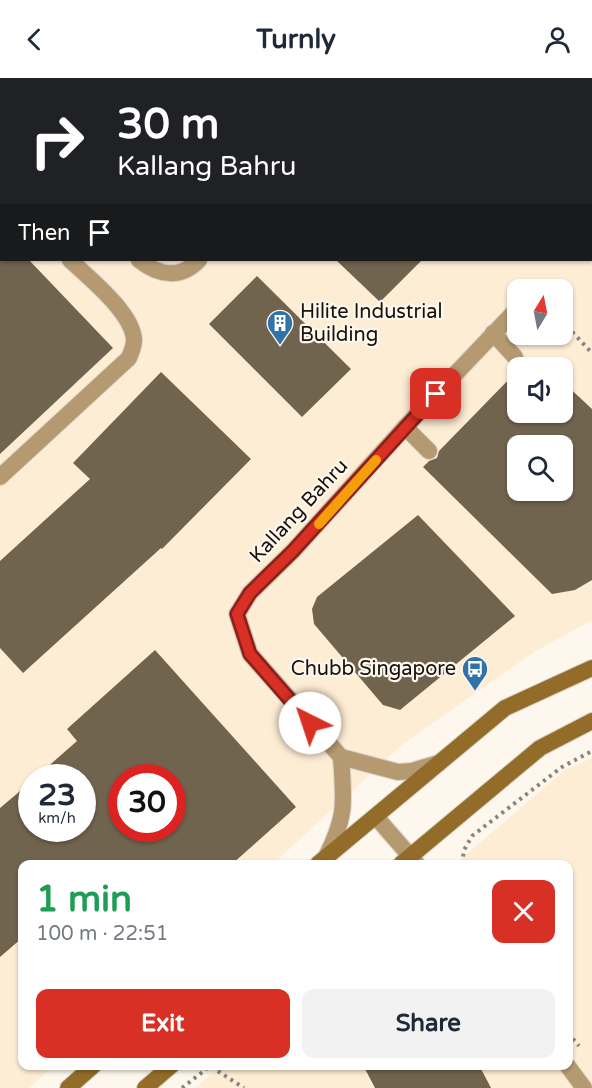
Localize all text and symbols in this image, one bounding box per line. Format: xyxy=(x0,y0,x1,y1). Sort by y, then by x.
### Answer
icon: back xyxy=(18,23,51,56)
text: Turnly xyxy=(256,23,336,56)
icon: person xyxy=(541,23,574,56)
text: 30 m xyxy=(117,99,219,150)
icon: right xyxy=(18,102,96,180)
text: Kallang Bahru xyxy=(117,150,297,183)
icon: arrive xyxy=(83,216,116,249)
text: Then xyxy=(18,220,71,246)
north arrow xyxy=(507,279,573,345)
map controls xyxy=(507,279,573,501)
place label: Hilite Industrial Building xyxy=(300,300,442,347)
building icon: Hilite Industrial Building xyxy=(265,308,295,346)
button: sound xyxy=(507,357,573,423)
pin xyxy=(410,368,461,419)
icon: arrive xyxy=(419,377,452,410)
button: search xyxy=(507,435,573,501)
street label: Kallang Bahru xyxy=(245,454,353,568)
bus stop icon: Chubb Singapore xyxy=(460,654,490,692)
place label: Chubb Singapore xyxy=(291,657,456,681)
position arrow xyxy=(278,691,342,755)
speed limit sign: 30 xyxy=(108,764,186,842)
text: 23 xyxy=(38,777,76,814)
text: km/h xyxy=(38,809,76,827)
text: 1 min xyxy=(36,878,132,921)
button: close xyxy=(492,880,555,943)
text: 100 m · 22:51 xyxy=(36,922,168,946)
button: Exit xyxy=(36,989,290,1058)
button: Share xyxy=(302,989,555,1058)

